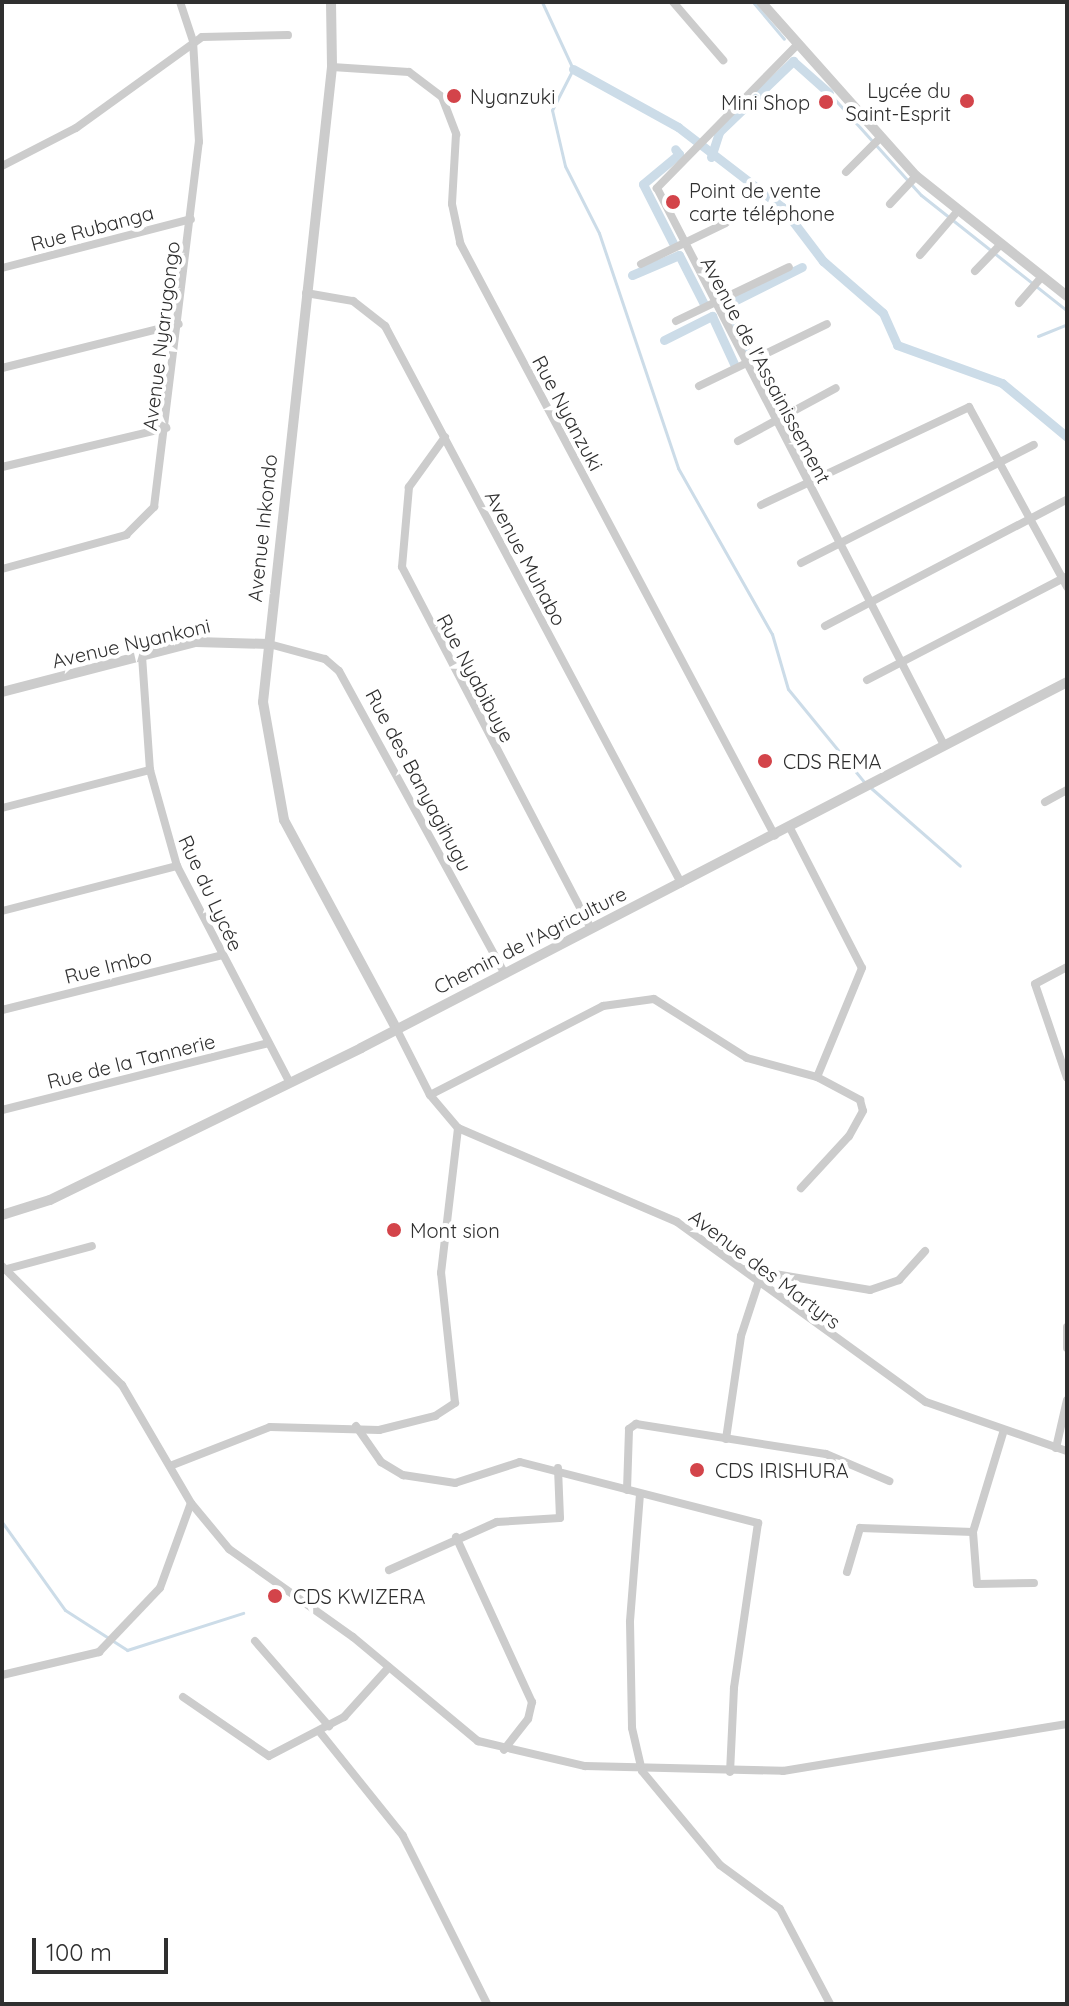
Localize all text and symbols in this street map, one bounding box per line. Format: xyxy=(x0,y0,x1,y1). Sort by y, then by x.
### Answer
place label: Lycée du Saint-Esprit xyxy=(846,78,951,125)
place label: Nyanzuki xyxy=(470,84,556,108)
marker: Nyanzuki xyxy=(445,87,463,105)
place label: Mini Shop xyxy=(721,90,810,114)
marker: Lycée du Saint-Esprit xyxy=(958,92,976,110)
marker: Mini Shop xyxy=(817,93,835,111)
place label: Point de vente carte téléphone xyxy=(689,178,835,225)
marker: Point de vente carte téléphone xyxy=(664,193,682,211)
street label: Rue Rubanga xyxy=(28,200,156,256)
street label: Avenue Nyarugongo xyxy=(137,240,185,432)
street label: Avenue de l'Assainissement xyxy=(696,253,836,487)
street label: Rue Nyanzuki xyxy=(528,351,608,475)
street label: Avenue Inkondo xyxy=(242,453,282,603)
street label: Avenue Muhabo xyxy=(480,486,572,630)
street label: Rue Nyabibuye xyxy=(432,610,520,746)
street label: Avenue Nyankoni xyxy=(50,613,212,673)
street label: Rue des Banyagihugu xyxy=(361,685,477,875)
place label: CDS REMA xyxy=(783,749,881,773)
marker: CDS REMA xyxy=(754,750,776,772)
street label: Rue du Lycée xyxy=(174,831,248,955)
street label: Chemin de l'Agriculture xyxy=(430,881,630,999)
street label: Rue Imbo xyxy=(62,944,154,988)
street label: Rue de la Tannerie xyxy=(45,1029,217,1093)
street label: Avenue des Martyrs xyxy=(684,1204,846,1334)
place label: Mont sion xyxy=(410,1218,500,1242)
marker: Mont sion xyxy=(385,1221,403,1239)
place label: CDS IRISHURA xyxy=(715,1458,849,1482)
marker: CDS IRISHURA xyxy=(686,1459,708,1481)
place label: CDS KWIZERA xyxy=(293,1584,425,1608)
marker: CDS KWIZERA xyxy=(264,1585,286,1607)
scale bar xyxy=(36,1922,172,1972)
text: 100 m xyxy=(46,1937,112,1967)

